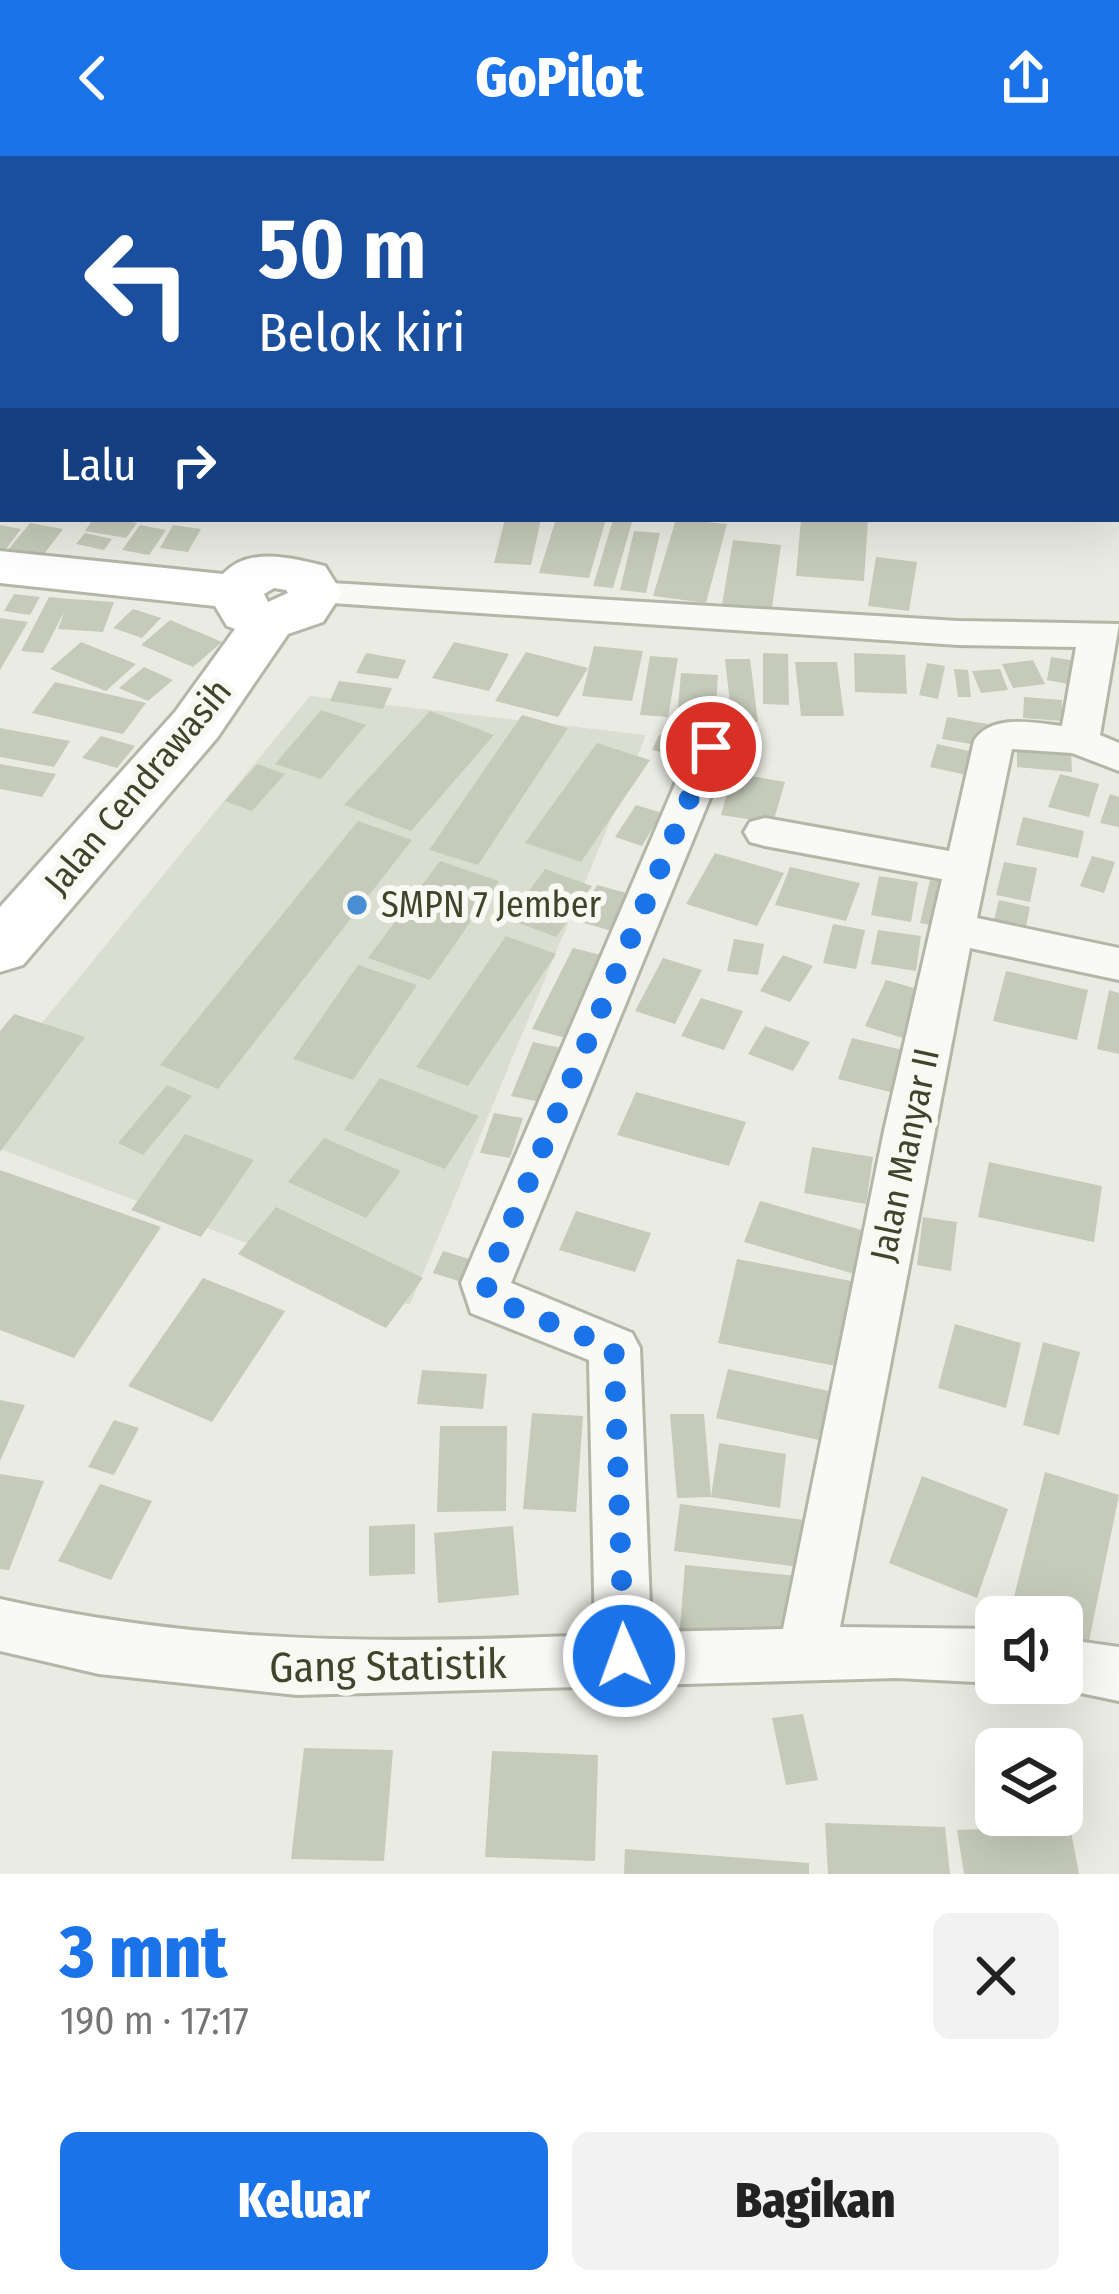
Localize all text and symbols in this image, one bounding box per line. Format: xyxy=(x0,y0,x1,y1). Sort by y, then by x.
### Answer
icon: back xyxy=(60,45,126,111)
icon: share xyxy=(993,45,1059,111)
text: GoPilot xyxy=(476,46,643,110)
text: 50 m xyxy=(258,199,427,300)
icon: left xyxy=(60,204,216,360)
text: Belok kiri xyxy=(258,301,466,365)
icon: right xyxy=(161,432,227,498)
text: Lalu xyxy=(60,438,137,492)
street label: Jalan Cendrawasih xyxy=(35,670,241,904)
pin xyxy=(660,696,762,798)
icon: arrive xyxy=(678,714,744,780)
place label: SMPN 7 Jember xyxy=(381,883,602,927)
marker: SMPN 7 Jember xyxy=(344,892,370,918)
street label: Jalan Manyar II xyxy=(861,1045,949,1265)
position arrow xyxy=(561,1593,687,1719)
map controls xyxy=(975,1596,1083,1836)
button: sound xyxy=(975,1596,1083,1704)
street label: Gang Statistik xyxy=(269,1639,508,1693)
button: layers xyxy=(975,1728,1083,1836)
text: 3 mnt xyxy=(60,1910,227,1996)
button: close xyxy=(933,1913,1059,2039)
text: 190 m · 17:17 xyxy=(60,1998,249,2044)
button: Keluar xyxy=(60,2132,548,2270)
button: Bagikan xyxy=(572,2132,1059,2270)

